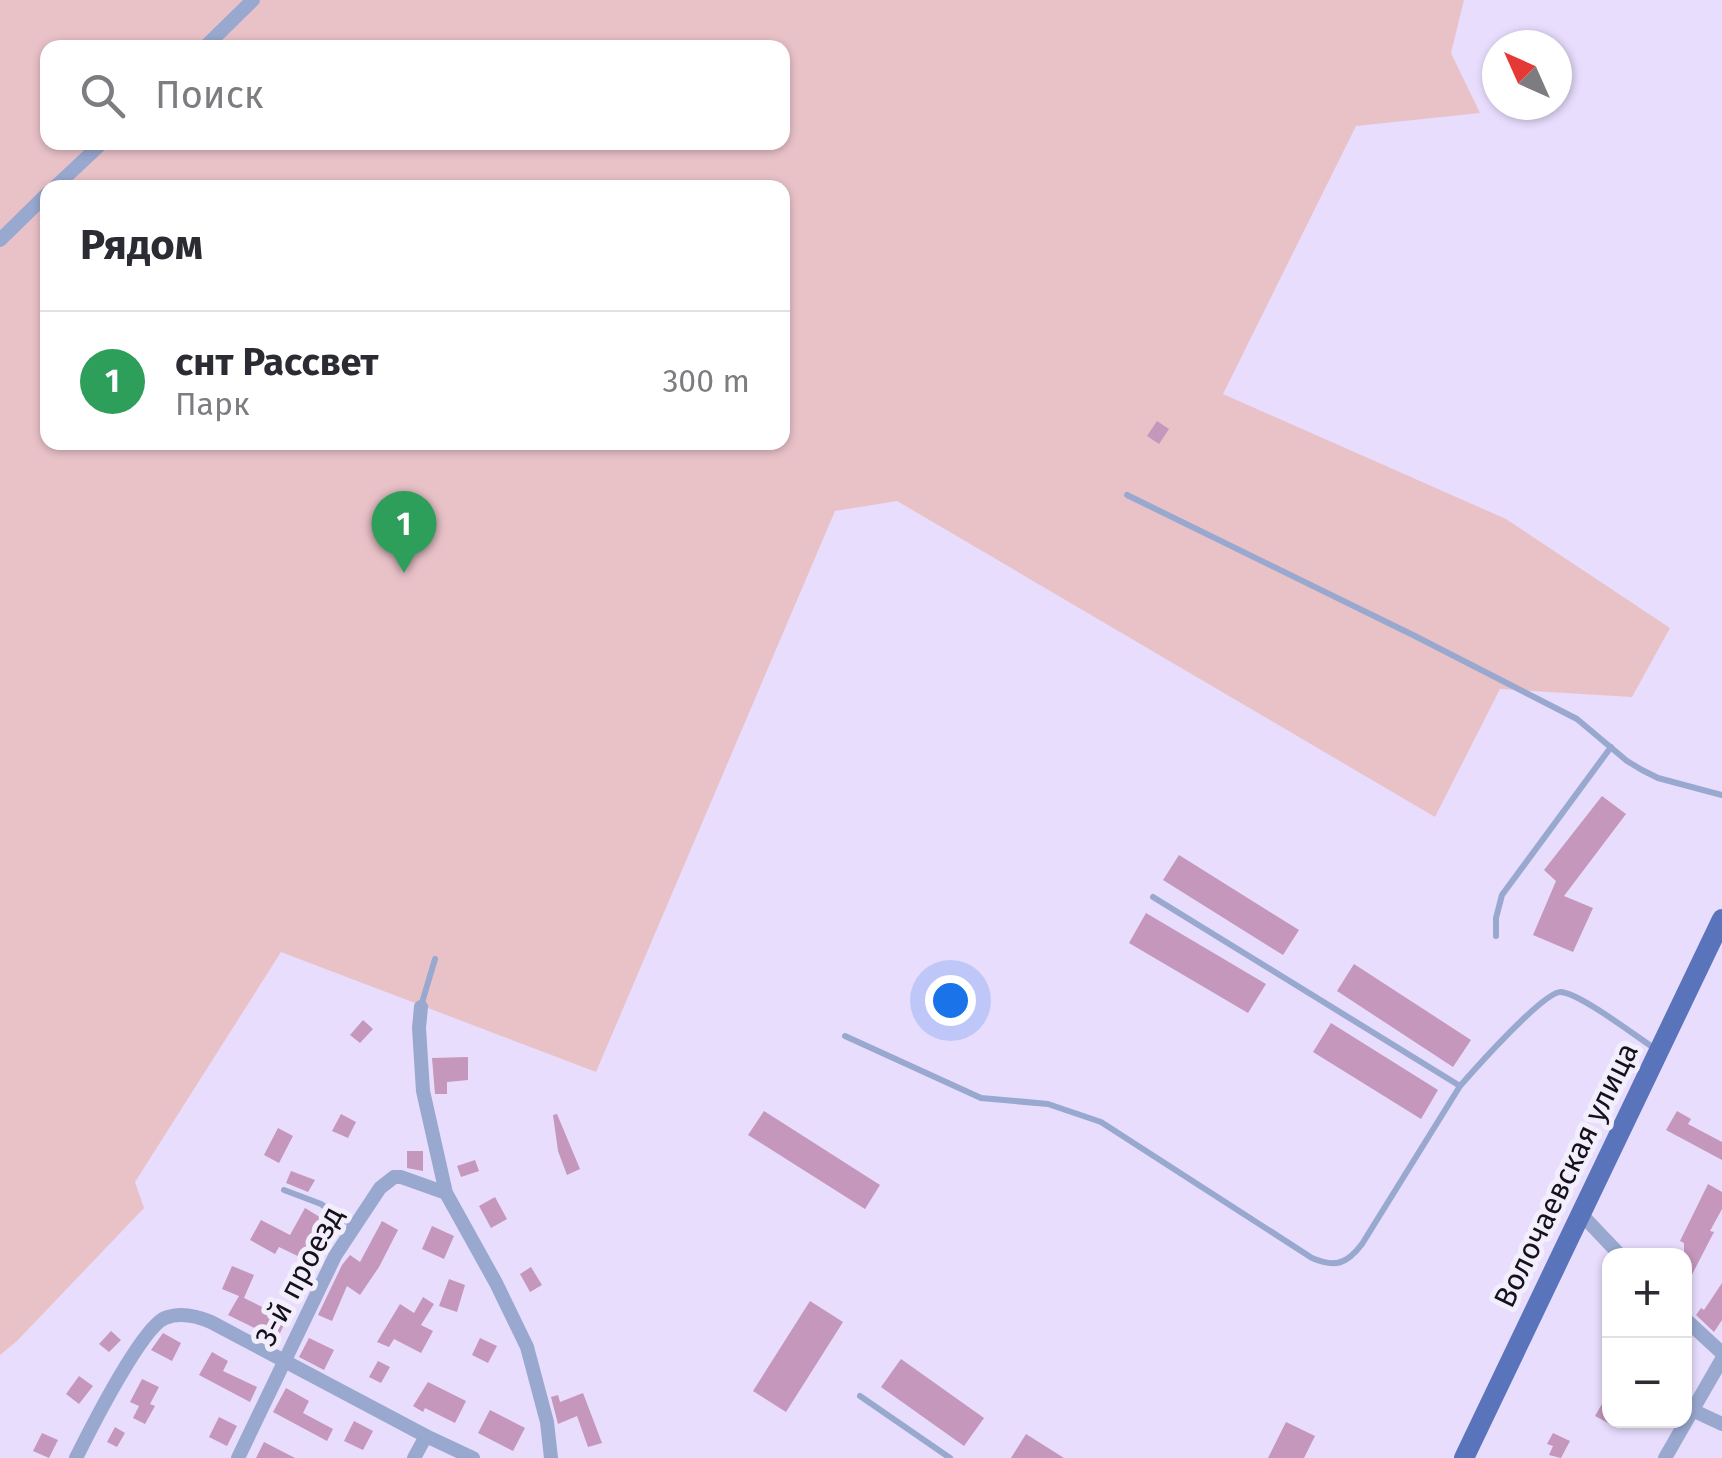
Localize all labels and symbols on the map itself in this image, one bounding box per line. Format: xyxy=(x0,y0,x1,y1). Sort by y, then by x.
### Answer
north arrow xyxy=(1482,30,1572,120)
pin: 1 xyxy=(372,490,436,573)
your location xyxy=(925,975,976,1026)
street label: Волочаевская улица xyxy=(1486,1037,1646,1313)
street label: 3-й проезд xyxy=(247,1200,351,1352)

